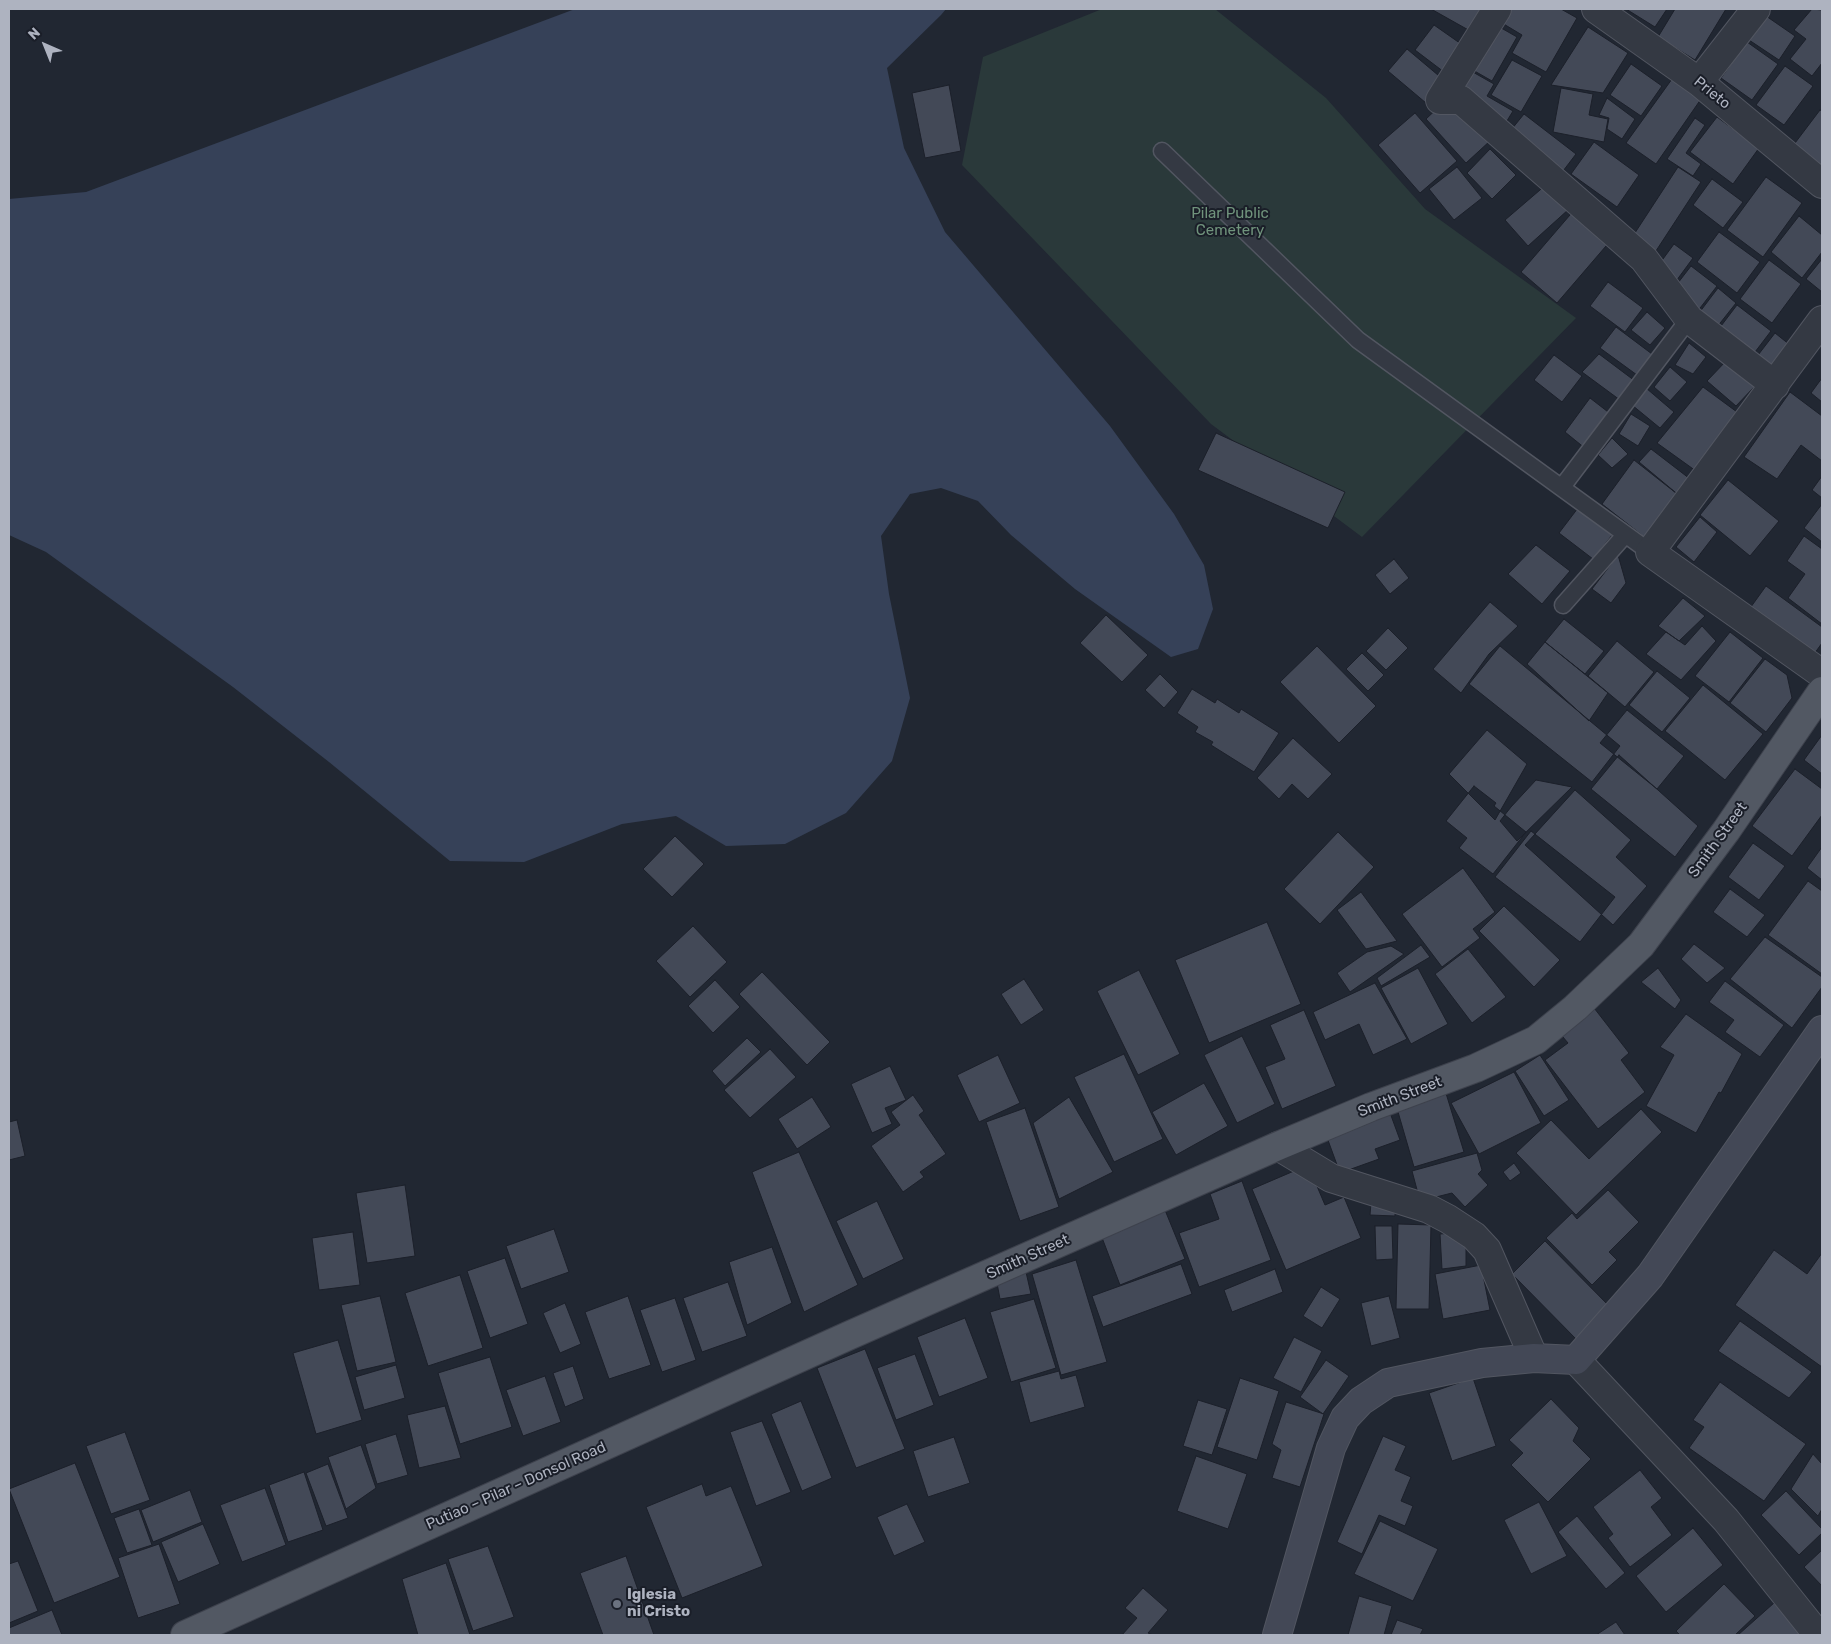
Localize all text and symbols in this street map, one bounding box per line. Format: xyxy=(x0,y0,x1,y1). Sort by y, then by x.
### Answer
north arrow xyxy=(20,20,70,70)
text: N xyxy=(25,24,44,43)
street label: Prieto xyxy=(1690,73,1734,113)
park label: Pilar Public Cemetery xyxy=(1191,205,1269,240)
street label: Smith Street xyxy=(1685,799,1751,881)
street label: Smith Street xyxy=(1356,1073,1444,1121)
street label: Smith Street xyxy=(984,1231,1072,1283)
street label: Putiao – Pilar – Donsol Road xyxy=(423,1438,609,1534)
place label: Iglesia ni Cristo xyxy=(627,1586,690,1621)
marker: Iglesia ni Cristo xyxy=(611,1598,623,1610)

